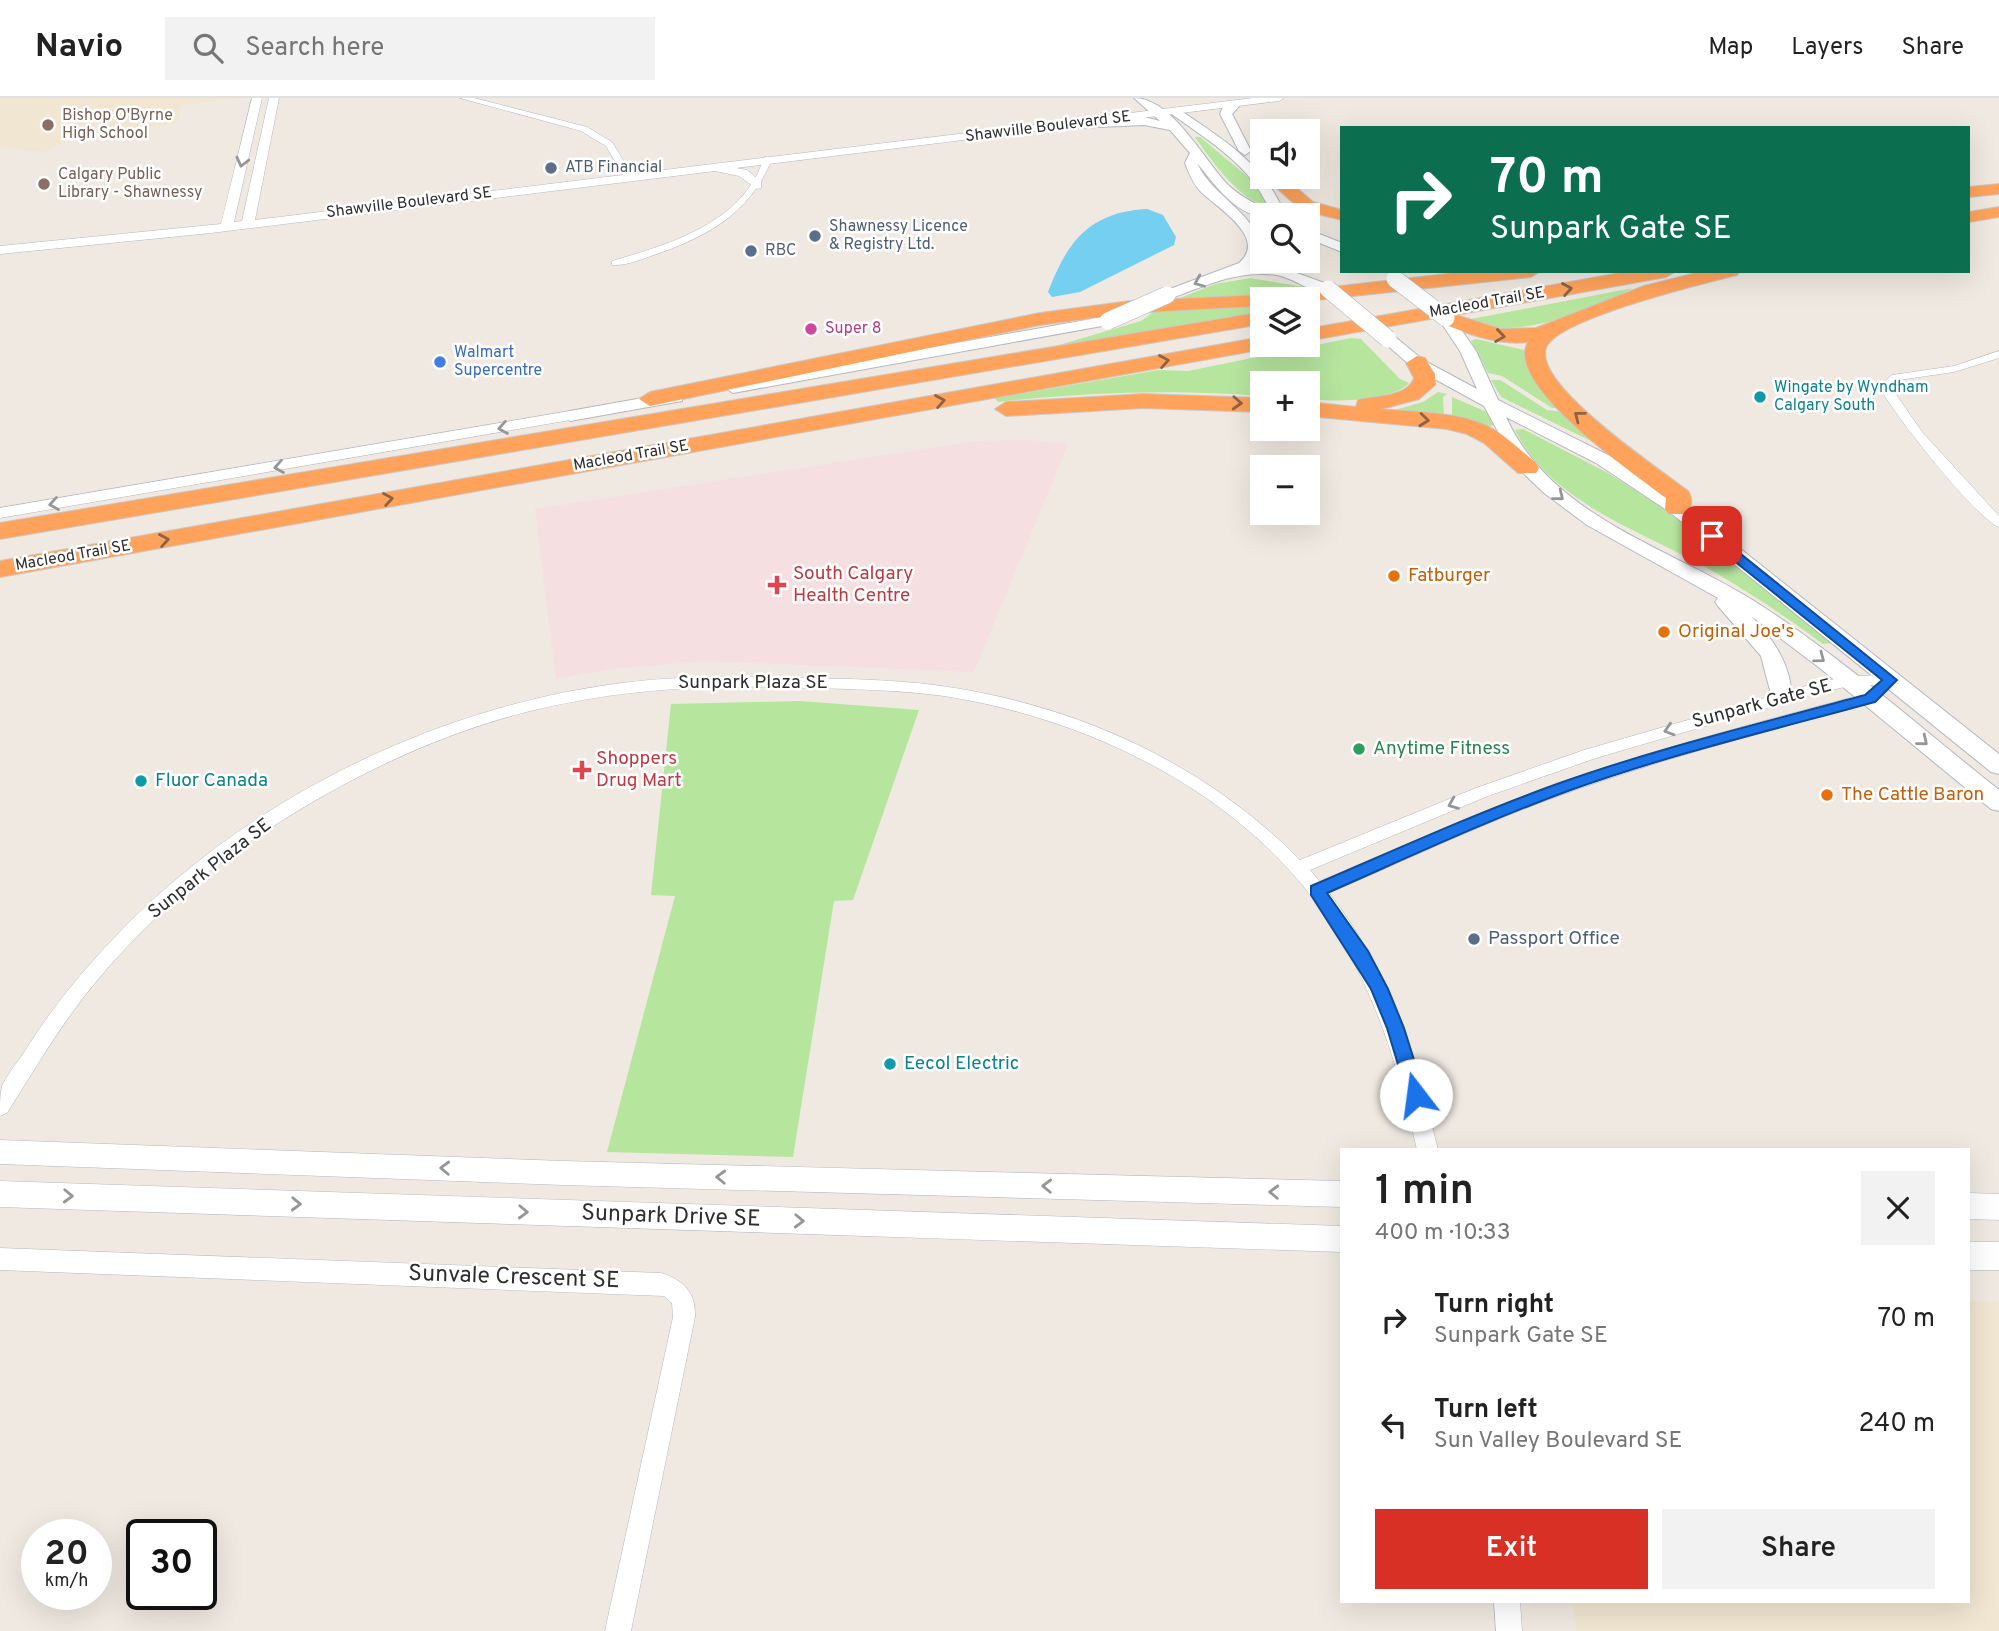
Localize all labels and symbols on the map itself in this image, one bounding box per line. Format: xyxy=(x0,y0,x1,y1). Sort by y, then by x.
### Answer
place label: Bishop O'Byrne High School xyxy=(62,106,173,144)
street label: Shawville Boulevard SE xyxy=(964,107,1132,147)
marker: Bishop O'Byrne High School xyxy=(40,117,56,133)
one-way arrow xyxy=(236,156,250,168)
place label: ATB Financial xyxy=(565,158,662,178)
marker: ATB Financial xyxy=(543,160,559,176)
place label: Calgary Public Library - Shawnessy xyxy=(58,165,202,203)
marker: Calgary Public Library - Shawnessy xyxy=(36,176,52,192)
street label: Shawville Boulevard SE xyxy=(325,183,493,223)
place label: Shawnessy Licence & Registry Ltd. xyxy=(829,217,968,255)
marker: Shawnessy Licence & Registry Ltd. xyxy=(807,228,823,244)
place label: RBC xyxy=(765,241,796,261)
marker: RBC xyxy=(743,243,759,259)
one-way arrow xyxy=(1193,274,1205,288)
one-way arrow xyxy=(1561,282,1573,297)
street label: Macleod Trail SE xyxy=(1428,283,1546,323)
place label: Super 8 xyxy=(825,319,882,339)
marker: Super 8 xyxy=(803,321,819,337)
one-way arrow xyxy=(1494,328,1506,343)
place label: Walmart Supercentre xyxy=(454,343,542,381)
marker: Walmart Supercentre xyxy=(432,354,448,370)
one-way arrow xyxy=(1158,354,1170,369)
place label: Wingate by Wyndham Calgary South xyxy=(1774,378,1929,416)
marker: Wingate by Wyndham Calgary South xyxy=(1752,389,1768,405)
one-way arrow xyxy=(934,394,946,409)
one-way arrow xyxy=(1232,395,1243,410)
one-way arrow xyxy=(1419,412,1430,427)
one-way arrow xyxy=(1574,412,1586,425)
one-way arrow xyxy=(497,419,509,434)
street label: Macleod Trail SE xyxy=(572,436,690,476)
one-way arrow xyxy=(273,459,285,474)
one-way arrow xyxy=(1550,488,1563,500)
one-way arrow xyxy=(381,493,393,508)
one-way arrow xyxy=(48,496,60,511)
pin xyxy=(1682,506,1742,566)
one-way arrow xyxy=(158,533,170,548)
street label: Macleod Trail SE xyxy=(14,536,132,576)
place label: South Calgary Health Centre xyxy=(793,562,913,608)
place label: Fatburger xyxy=(1408,564,1491,588)
marker: Fatburger xyxy=(1386,568,1402,584)
marker: South Calgary Health Centre xyxy=(767,575,787,595)
place label: Original Joe's xyxy=(1678,620,1794,644)
marker: Original Joe's xyxy=(1656,624,1672,640)
one-way arrow xyxy=(1812,650,1825,663)
street label: Sunpark Plaza SE xyxy=(678,671,828,695)
street label: Sunpark Gate SE xyxy=(1690,674,1834,734)
one-way arrow xyxy=(1663,722,1675,737)
one-way arrow xyxy=(1914,733,1927,745)
place label: Anytime Fitness xyxy=(1373,737,1510,761)
marker: Anytime Fitness xyxy=(1351,741,1367,757)
place label: Shoppers Drug Mart xyxy=(596,747,682,793)
marker: Shoppers Drug Mart xyxy=(574,762,590,778)
place label: Fluor Canada xyxy=(155,769,268,793)
marker: Fluor Canada xyxy=(133,773,149,789)
place label: The Cattle Baron xyxy=(1841,783,1984,807)
marker: The Cattle Baron xyxy=(1819,787,1835,803)
one-way arrow xyxy=(1448,795,1460,809)
street label: Sunpark Plaza SE xyxy=(144,813,276,925)
place label: Passport Office xyxy=(1488,927,1620,951)
marker: Passport Office xyxy=(1466,931,1482,947)
place label: Eecol Electric xyxy=(904,1052,1019,1076)
marker: Eecol Electric xyxy=(882,1056,898,1072)
position arrow xyxy=(1379,1058,1453,1132)
one-way arrow xyxy=(439,1161,450,1176)
one-way arrow xyxy=(715,1169,726,1185)
one-way arrow xyxy=(1041,1178,1051,1194)
one-way arrow xyxy=(1268,1184,1279,1200)
one-way arrow xyxy=(63,1189,74,1204)
one-way arrow xyxy=(291,1196,301,1212)
street label: Sunpark Drive SE xyxy=(581,1199,761,1235)
one-way arrow xyxy=(518,1204,529,1219)
one-way arrow xyxy=(794,1213,805,1228)
street label: Sunvale Crescent SE xyxy=(408,1260,620,1296)
speed limit sign: 30 xyxy=(126,1519,217,1610)

